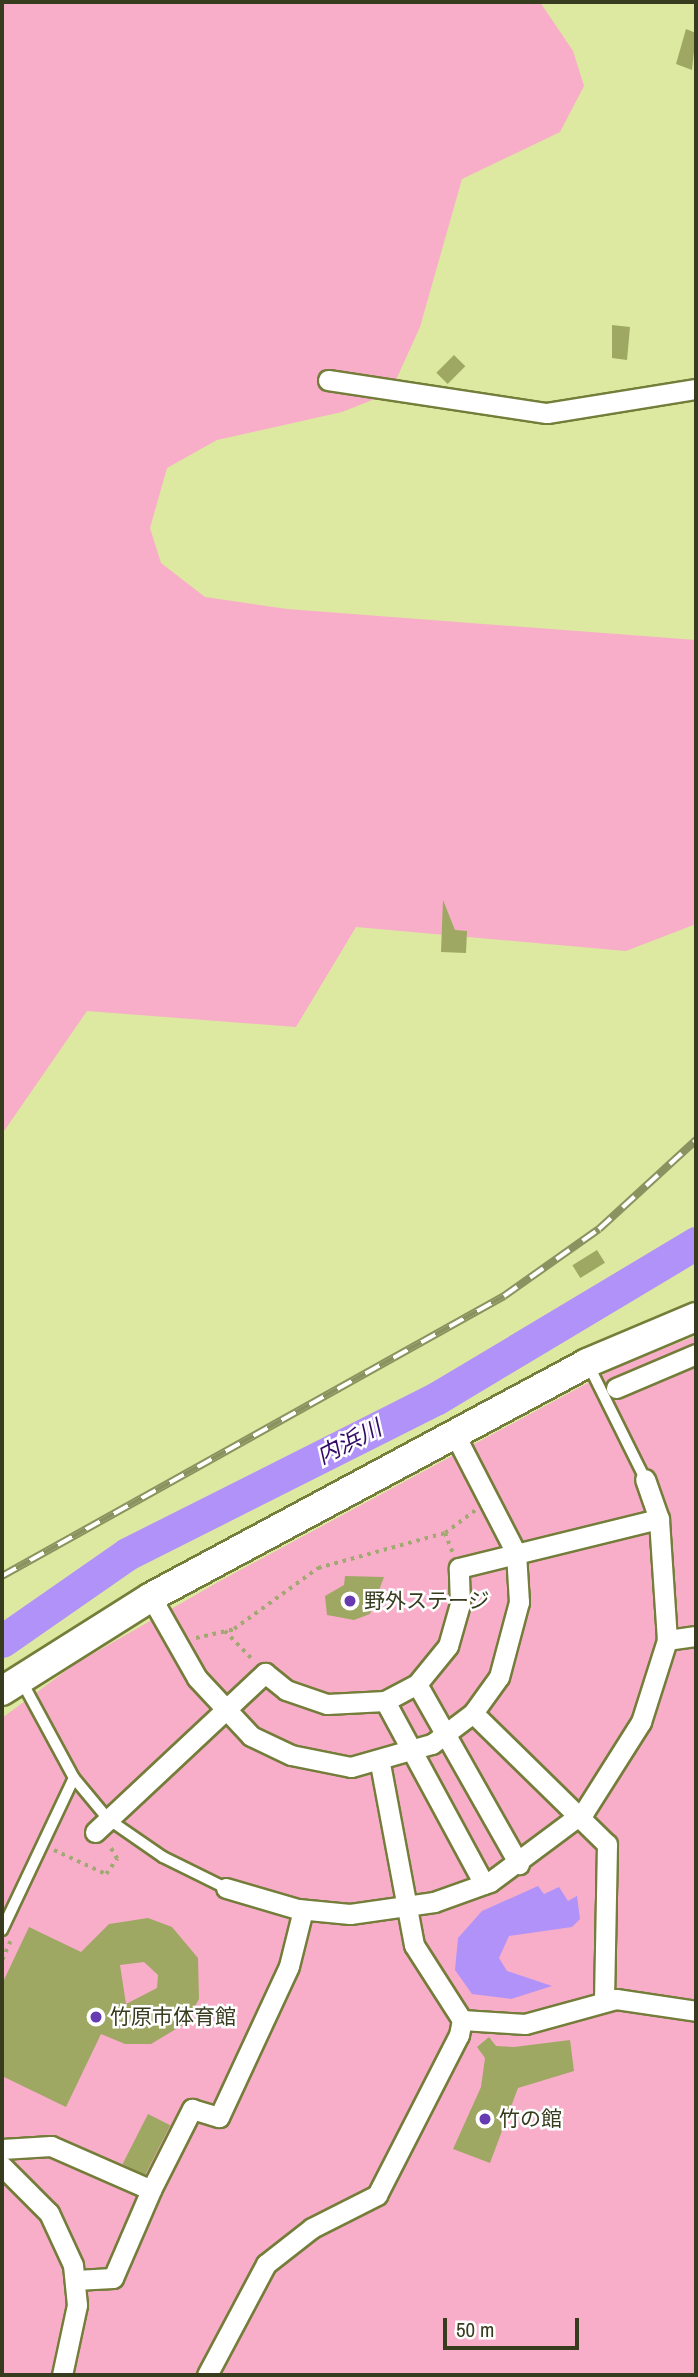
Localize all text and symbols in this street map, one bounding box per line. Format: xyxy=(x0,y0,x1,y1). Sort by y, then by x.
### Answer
water label: 内浜川 xyxy=(312,1414,386,1470)
place label: 野外ステージ xyxy=(364,1588,490,1614)
marker: 野外ステージ xyxy=(342,1593,358,1609)
place label: 竹原市体育館 xyxy=(110,2004,236,2030)
marker: 竹原市体育館 xyxy=(88,2009,104,2025)
place label: 竹の館 xyxy=(499,2106,562,2132)
marker: 竹の館 xyxy=(477,2111,493,2127)
scale bar xyxy=(446,2304,582,2348)
text: 50 m xyxy=(456,2315,494,2344)

